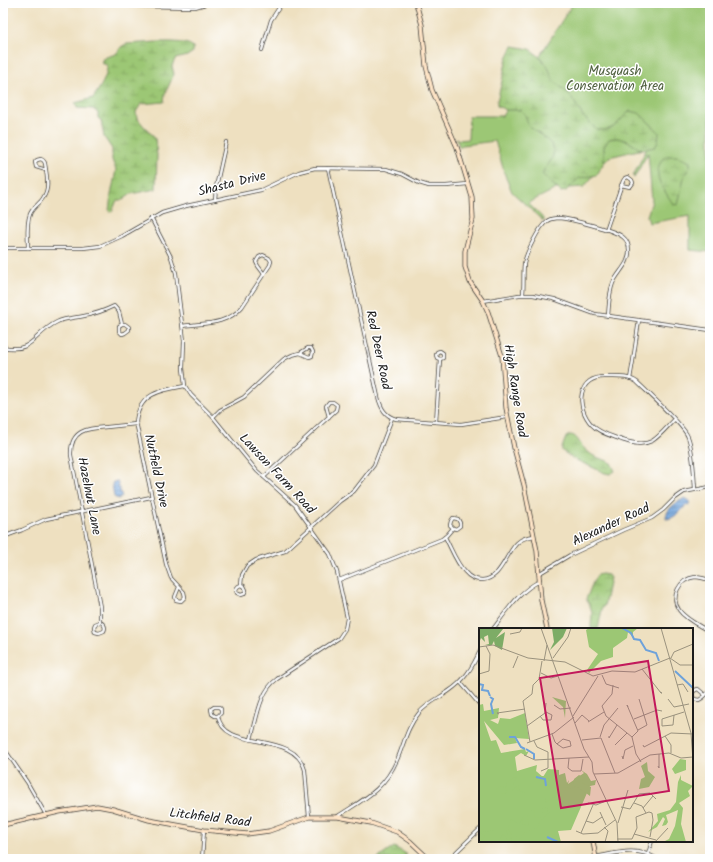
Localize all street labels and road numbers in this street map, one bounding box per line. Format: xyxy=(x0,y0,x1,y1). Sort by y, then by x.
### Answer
street label: Shasta Drive xyxy=(196,165,268,203)
street label: Red Deer Road xyxy=(359,308,397,392)
street label: High Range Road xyxy=(497,343,533,440)
street label: Lawson Farm Road xyxy=(234,429,321,520)
street label: Nutfield Drive xyxy=(138,432,174,510)
street label: Hazelnut Lane xyxy=(71,455,107,537)
street label: Alexander Road xyxy=(569,498,654,552)
street label: Litchfield Road xyxy=(168,803,252,833)

